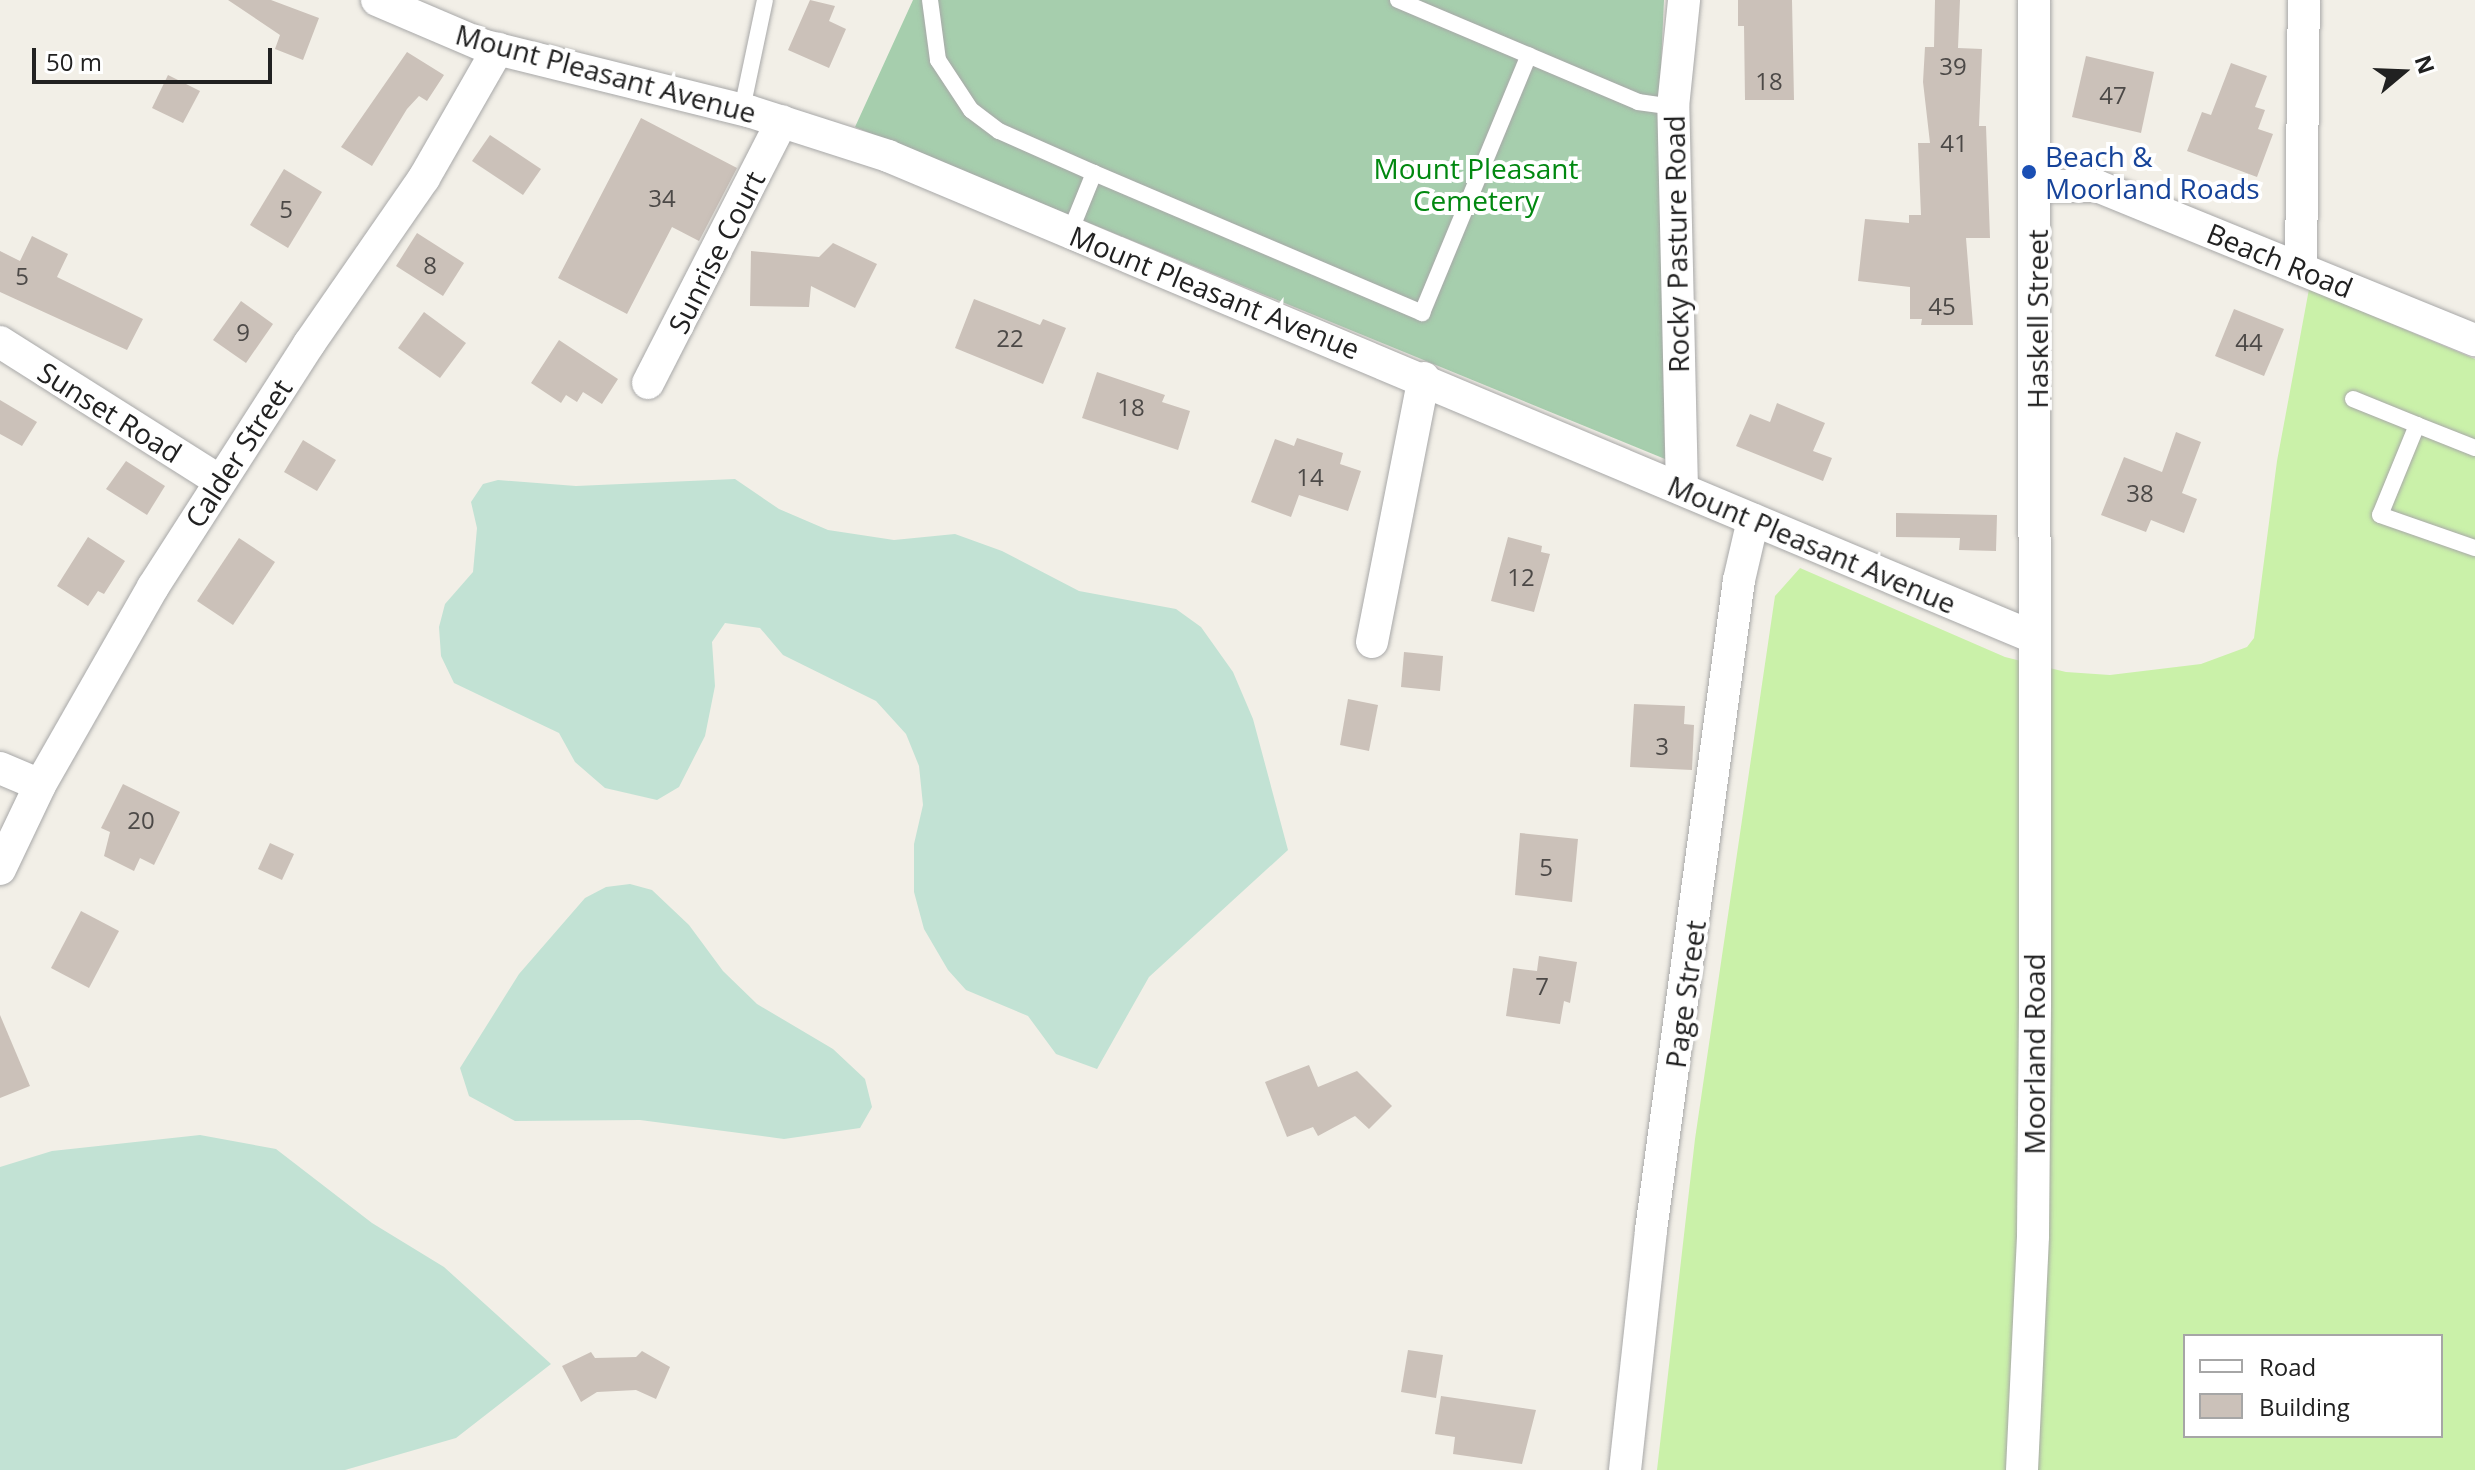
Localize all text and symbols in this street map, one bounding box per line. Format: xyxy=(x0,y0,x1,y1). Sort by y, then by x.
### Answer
street label: Mount Pleasant Avenue xyxy=(452,17,760,129)
scale bar xyxy=(36,32,276,82)
north arrow xyxy=(2363,32,2443,112)
text: 50 m xyxy=(46,45,102,78)
text: N xyxy=(2409,51,2443,78)
house number: 39 xyxy=(1939,52,1967,80)
house number: 18 xyxy=(1755,67,1783,95)
house number: 47 xyxy=(2099,81,2127,109)
street label: Rocky Pasture Road xyxy=(1657,115,1695,373)
house number: 41 xyxy=(1940,129,1968,157)
place label: Beach & Moorland Roads xyxy=(2045,139,2260,205)
park label: Mount Pleasant Cemetery xyxy=(1374,151,1578,217)
marker: Beach & Moorland Roads xyxy=(2020,163,2038,181)
street label: Sunrise Court xyxy=(661,165,771,339)
house number: 34 xyxy=(648,184,676,212)
house number: 5 xyxy=(279,195,293,223)
street label: Beach Road xyxy=(2202,216,2358,304)
street label: Mount Pleasant Avenue xyxy=(1065,218,1365,366)
street label: Haskell Street xyxy=(2020,229,2054,409)
house number: 8 xyxy=(423,251,437,279)
house number: 5 xyxy=(15,262,29,290)
house number: 45 xyxy=(1928,292,1956,320)
house number: 9 xyxy=(236,318,250,346)
house number: 22 xyxy=(996,324,1024,352)
house number: 44 xyxy=(2235,328,2263,356)
street label: Sunset Road xyxy=(32,355,188,469)
street label: Calder Street xyxy=(178,373,298,533)
house number: 18 xyxy=(1117,393,1145,421)
house number: 14 xyxy=(1296,463,1324,491)
street label: Mount Pleasant Avenue xyxy=(1663,468,1961,620)
house number: 38 xyxy=(2126,479,2154,507)
house number: 12 xyxy=(1507,563,1535,591)
house number: 3 xyxy=(1655,732,1669,760)
house number: 20 xyxy=(127,806,155,834)
house number: 5 xyxy=(1539,853,1553,881)
street label: Page Street xyxy=(1658,918,1712,1070)
street label: Moorland Road xyxy=(2017,953,2051,1155)
house number: 7 xyxy=(1535,972,1549,1000)
legend xyxy=(2183,1334,2443,1438)
text: Road xyxy=(2259,1350,2316,1383)
text: Building xyxy=(2259,1390,2350,1423)

